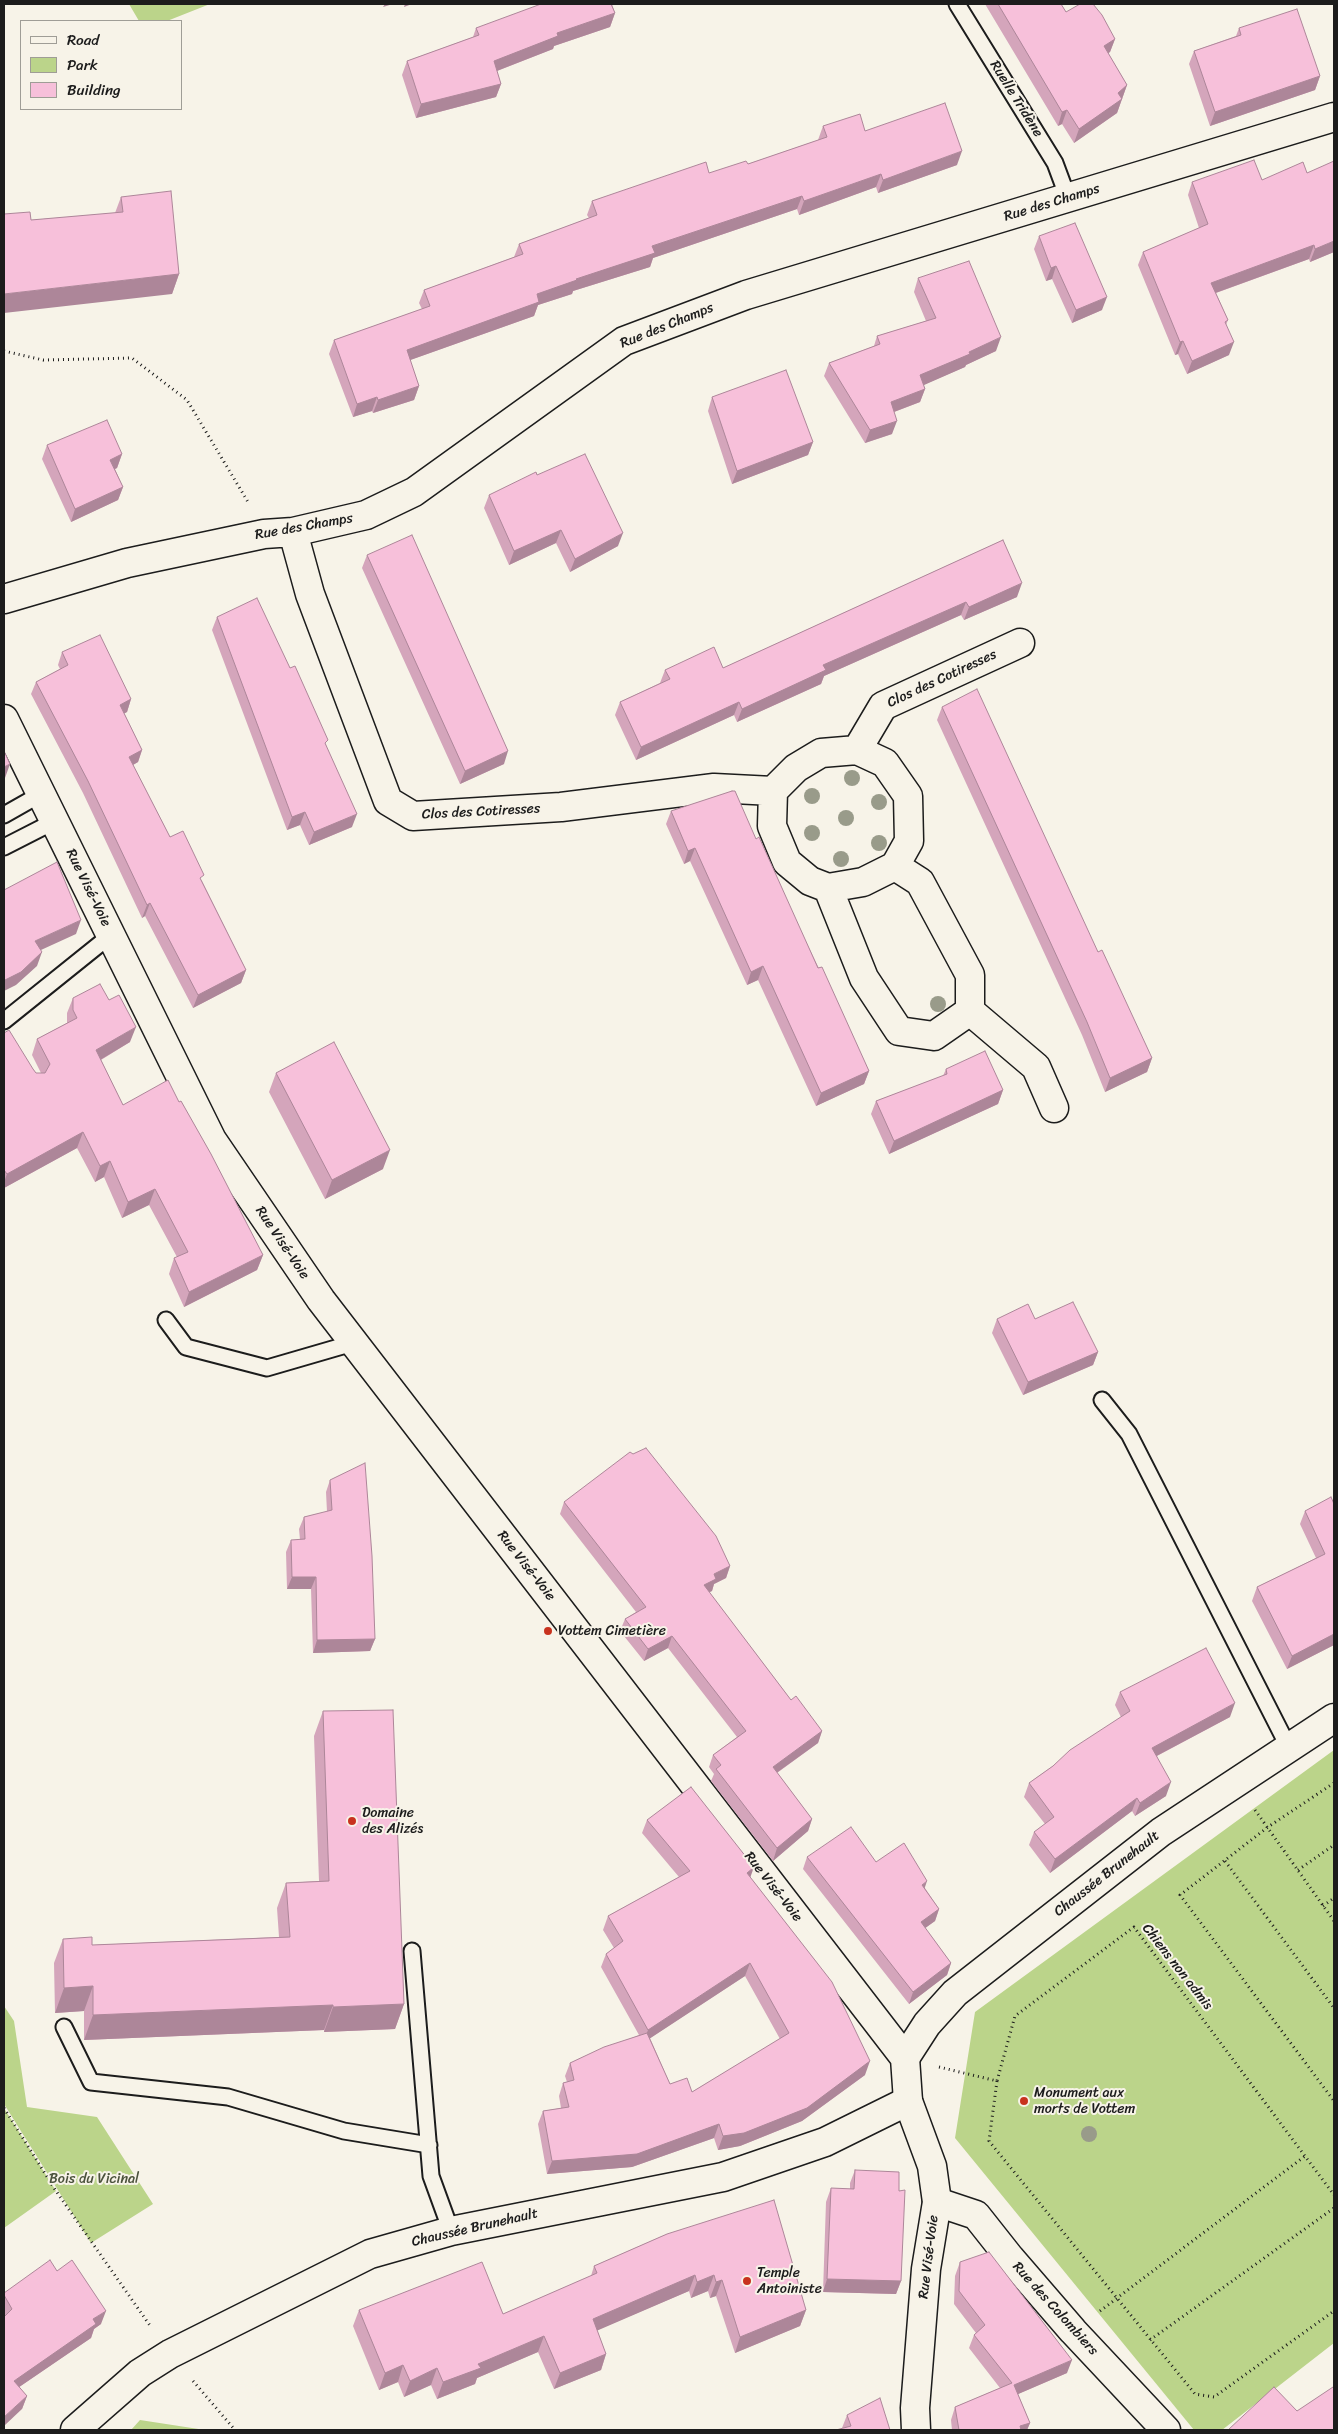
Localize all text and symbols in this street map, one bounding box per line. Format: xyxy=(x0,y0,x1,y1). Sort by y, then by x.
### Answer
legend xyxy=(20,20,182,110)
text: Road xyxy=(67,27,99,53)
text: Park xyxy=(67,52,98,78)
street label: Ruelle Tridène xyxy=(986,58,1046,140)
text: Building xyxy=(67,77,121,103)
street label: Rue des Champs xyxy=(1002,180,1102,226)
street label: Rue des Champs xyxy=(618,300,716,352)
street label: Rue des Champs xyxy=(254,510,354,544)
street label: Clos des Cotiresses xyxy=(885,646,999,712)
street label: Clos des Cotiresses xyxy=(421,801,541,823)
street label: Rue Visé-Voie xyxy=(62,846,114,930)
street label: Rue Visé-Voie xyxy=(251,1203,313,1283)
street label: Rue Visé-Voie xyxy=(493,1528,559,1604)
place label: Vottem Cimetière xyxy=(558,1623,666,1639)
marker: Vottem Cimetière xyxy=(542,1625,554,1637)
place label: Domaine des Alizés xyxy=(362,1805,423,1838)
marker: Domaine des Alizés xyxy=(346,1815,358,1827)
street label: Chaussée Brunehault xyxy=(1051,1828,1163,1920)
street label: Rue Visé-Voie xyxy=(740,1849,806,1925)
street label: Chiens non admis xyxy=(1138,1921,1216,2013)
place label: Monument aux morts de Vottem xyxy=(1034,2085,1135,2118)
marker: Monument aux morts de Vottem xyxy=(1018,2095,1030,2107)
park label: Bois du Vicinal xyxy=(49,2171,139,2187)
street label: Chaussée Brunehault xyxy=(410,2205,540,2251)
street label: Rue Visé-Voie xyxy=(916,2214,942,2300)
street label: Rue des Colombiers xyxy=(1009,2259,1101,2359)
place label: Temple Antoiniste xyxy=(757,2265,822,2298)
marker: Temple Antoiniste xyxy=(741,2275,753,2287)

